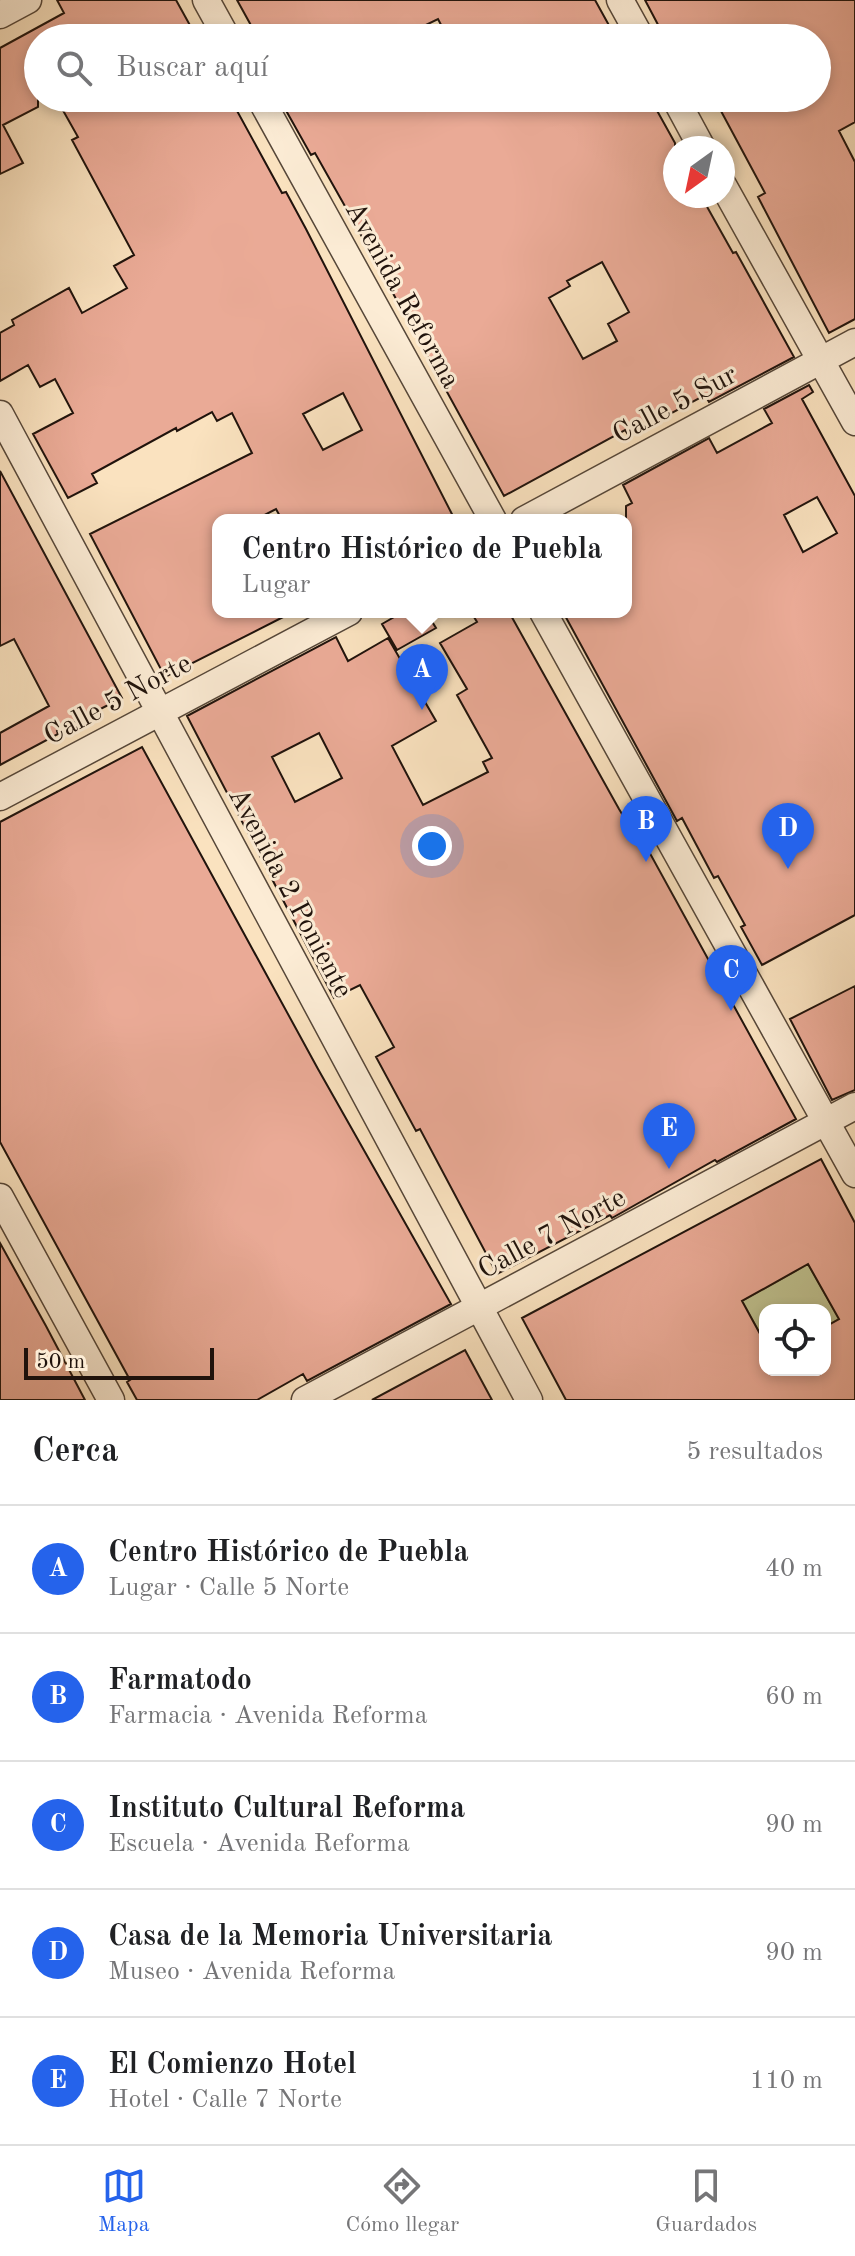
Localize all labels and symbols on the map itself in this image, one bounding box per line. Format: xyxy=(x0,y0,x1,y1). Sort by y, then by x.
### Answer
north arrow xyxy=(663,136,735,208)
street label: Avenida Reforma xyxy=(339,197,464,394)
street label: Calle 5 Sur xyxy=(609,361,742,450)
pin: A xyxy=(396,644,448,710)
street label: Calle 5 Norte xyxy=(40,650,197,751)
street label: Avenida 2 Poniente xyxy=(222,784,357,1003)
pin: B xyxy=(620,796,672,862)
pin: D xyxy=(762,803,814,869)
your location xyxy=(412,826,452,866)
pin: C xyxy=(705,945,757,1011)
pin: E xyxy=(643,1103,695,1169)
street label: Calle 7 Norte xyxy=(474,1184,631,1285)
scale bar xyxy=(24,1344,214,1380)

